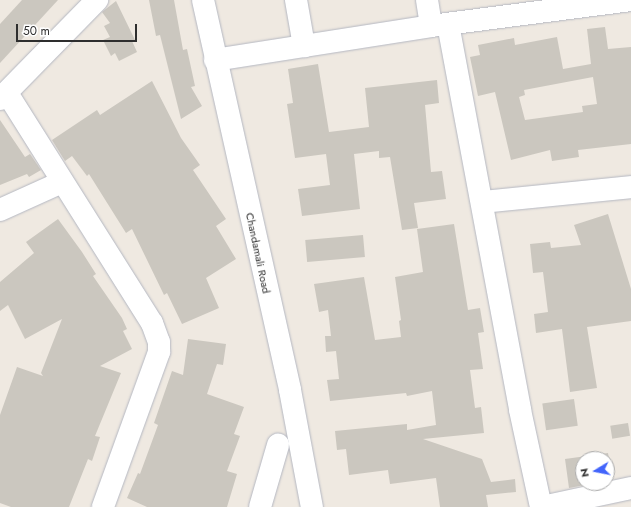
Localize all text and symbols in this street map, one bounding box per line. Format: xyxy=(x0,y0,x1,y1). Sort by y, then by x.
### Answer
scale bar xyxy=(18,16,139,42)
text: 50 m xyxy=(23,22,50,40)
street label: Chandamali Road xyxy=(243,211,273,295)
north arrow xyxy=(575,451,615,491)
text: N xyxy=(576,467,593,479)

